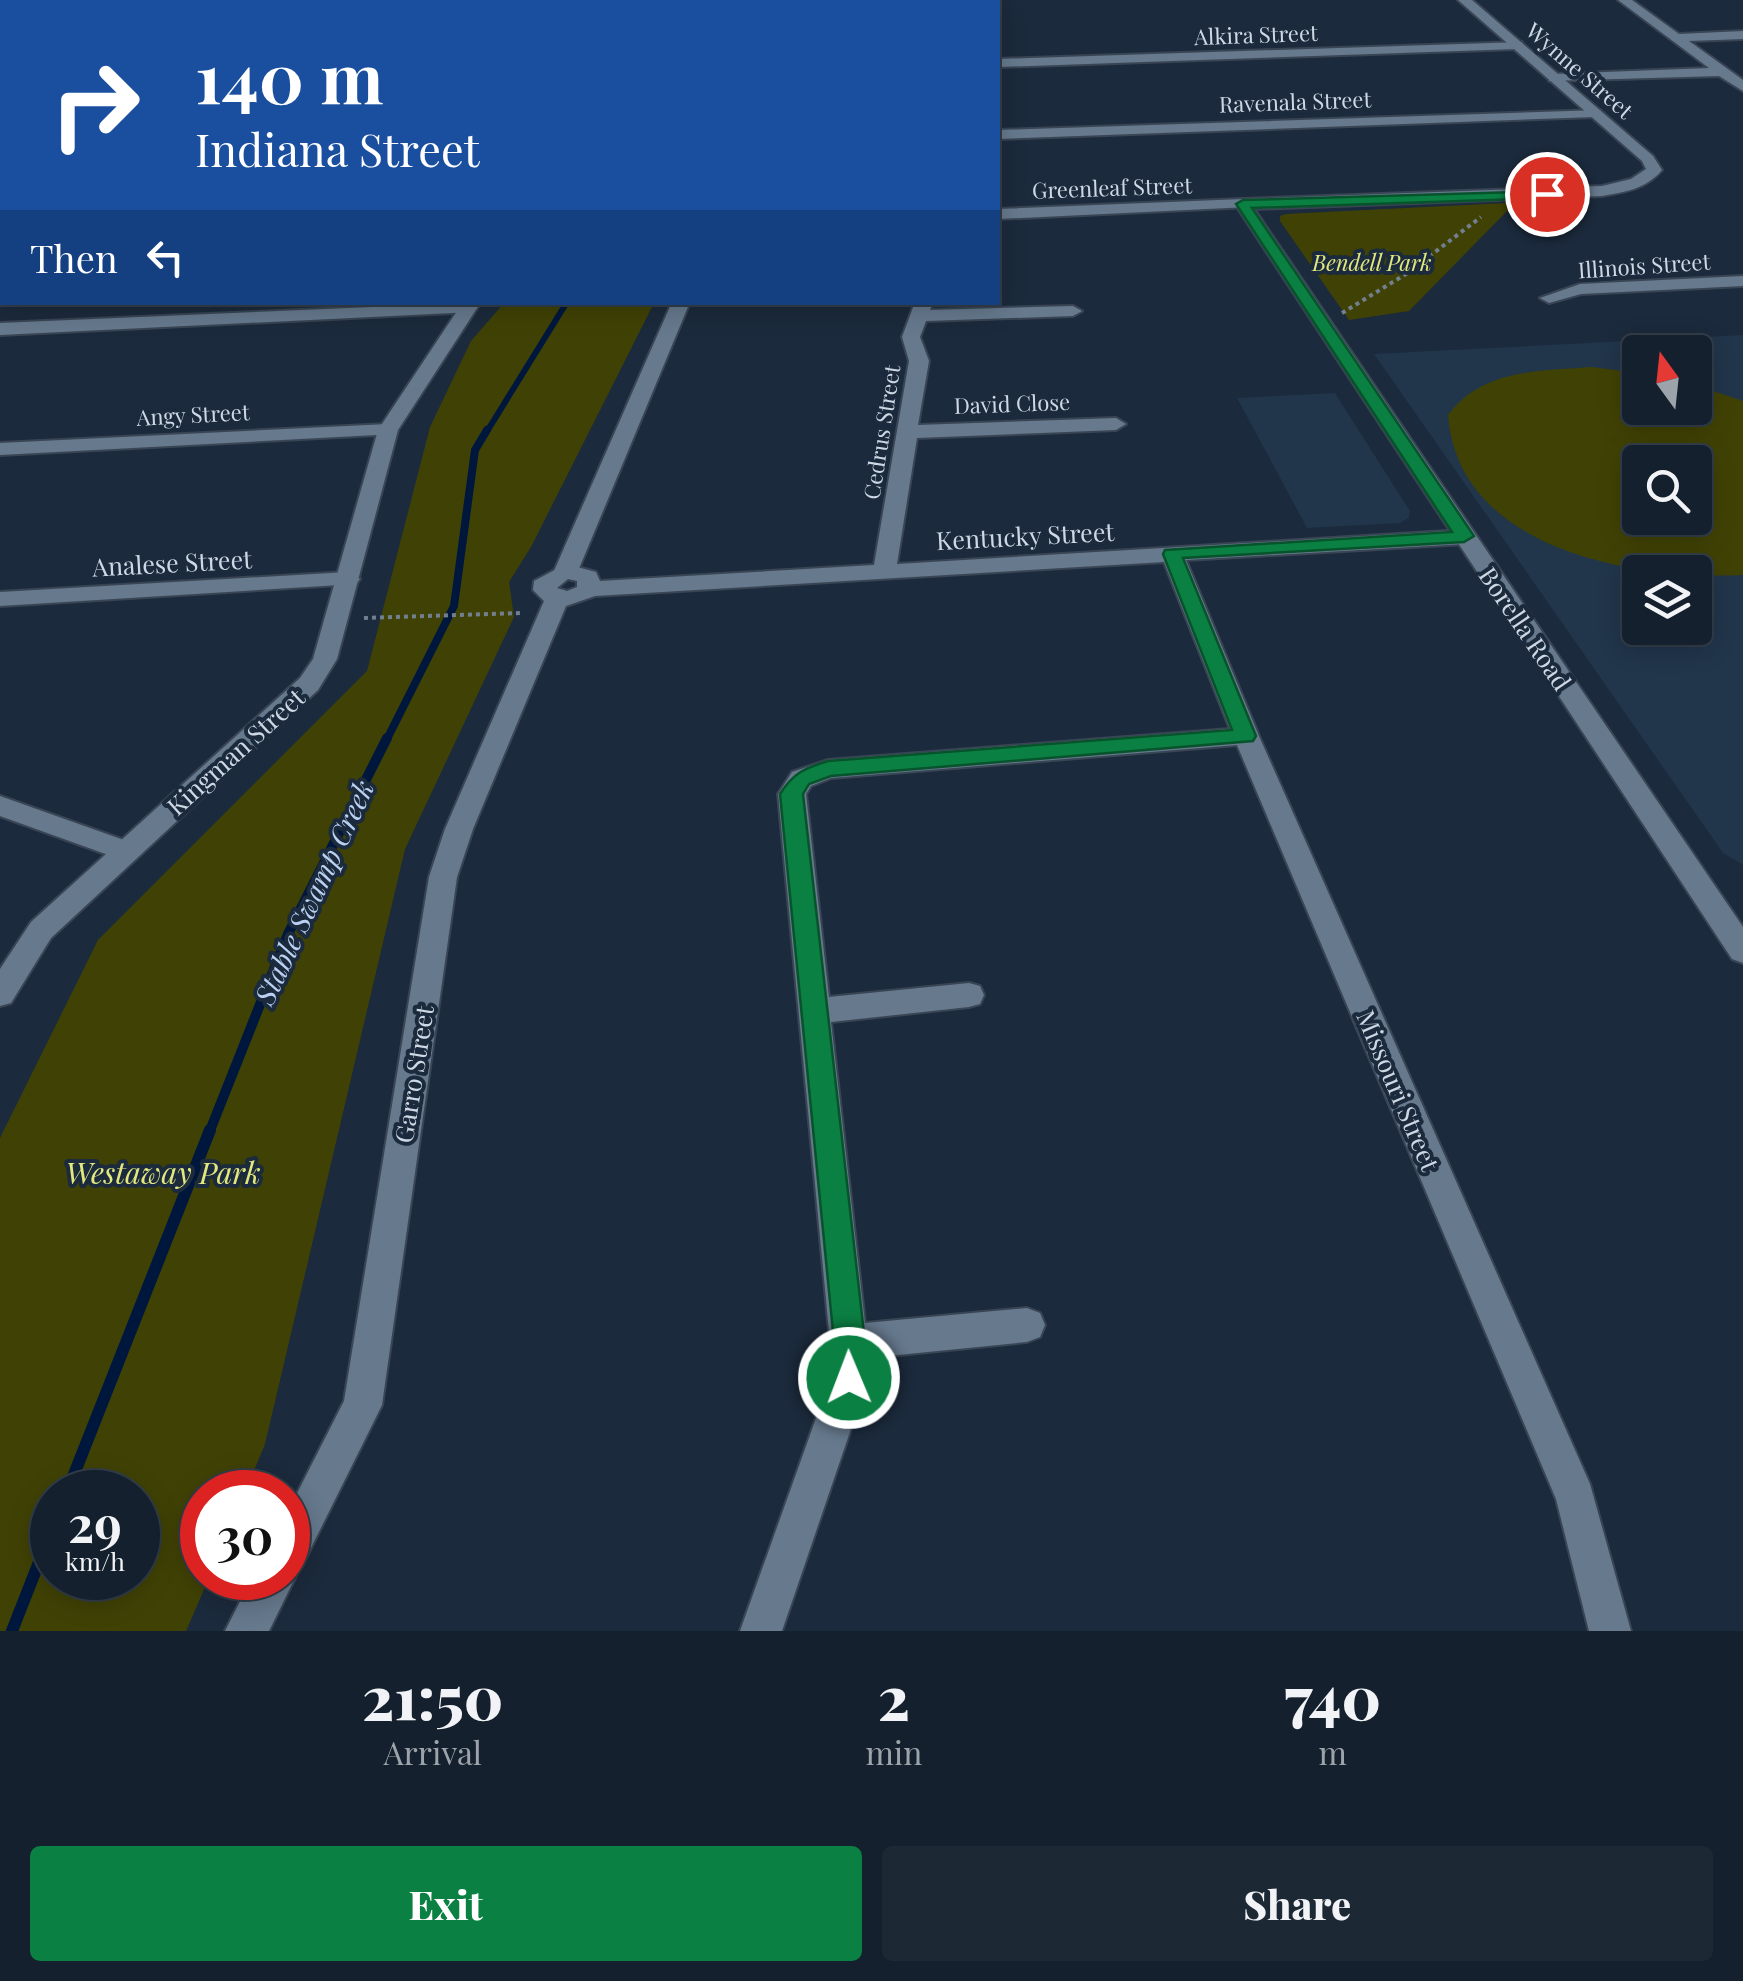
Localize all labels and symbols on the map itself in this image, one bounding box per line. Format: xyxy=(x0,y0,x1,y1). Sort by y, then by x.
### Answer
street label: Wynne Street xyxy=(1519,15,1641,126)
street label: Alkira Street xyxy=(1193,17,1320,51)
street label: Ravenala Street xyxy=(1218,83,1373,119)
pin xyxy=(1505,152,1590,237)
street label: Greenleaf Street xyxy=(1031,169,1194,205)
street label: Illinois Street xyxy=(1577,245,1712,285)
park label: Bendell Park xyxy=(1311,247,1432,277)
north arrow xyxy=(1622,335,1712,425)
street label: Cedrus Street xyxy=(856,361,907,502)
street label: David Close xyxy=(953,386,1071,420)
street label: Angy Street xyxy=(135,396,252,432)
street label: Kentucky Street xyxy=(935,514,1116,556)
street label: Analese Street xyxy=(90,541,254,583)
street label: Borella Road xyxy=(1473,560,1579,696)
street label: Kingman Street xyxy=(159,680,312,822)
water label: Stable Swamp Creek xyxy=(244,774,381,1011)
street label: Garro Street xyxy=(386,1002,440,1145)
street label: Missouri Street xyxy=(1350,1005,1448,1176)
park label: Westaway Park xyxy=(65,1152,261,1192)
position arrow xyxy=(797,1326,901,1430)
speed limit sign: 30 xyxy=(180,1470,310,1600)

